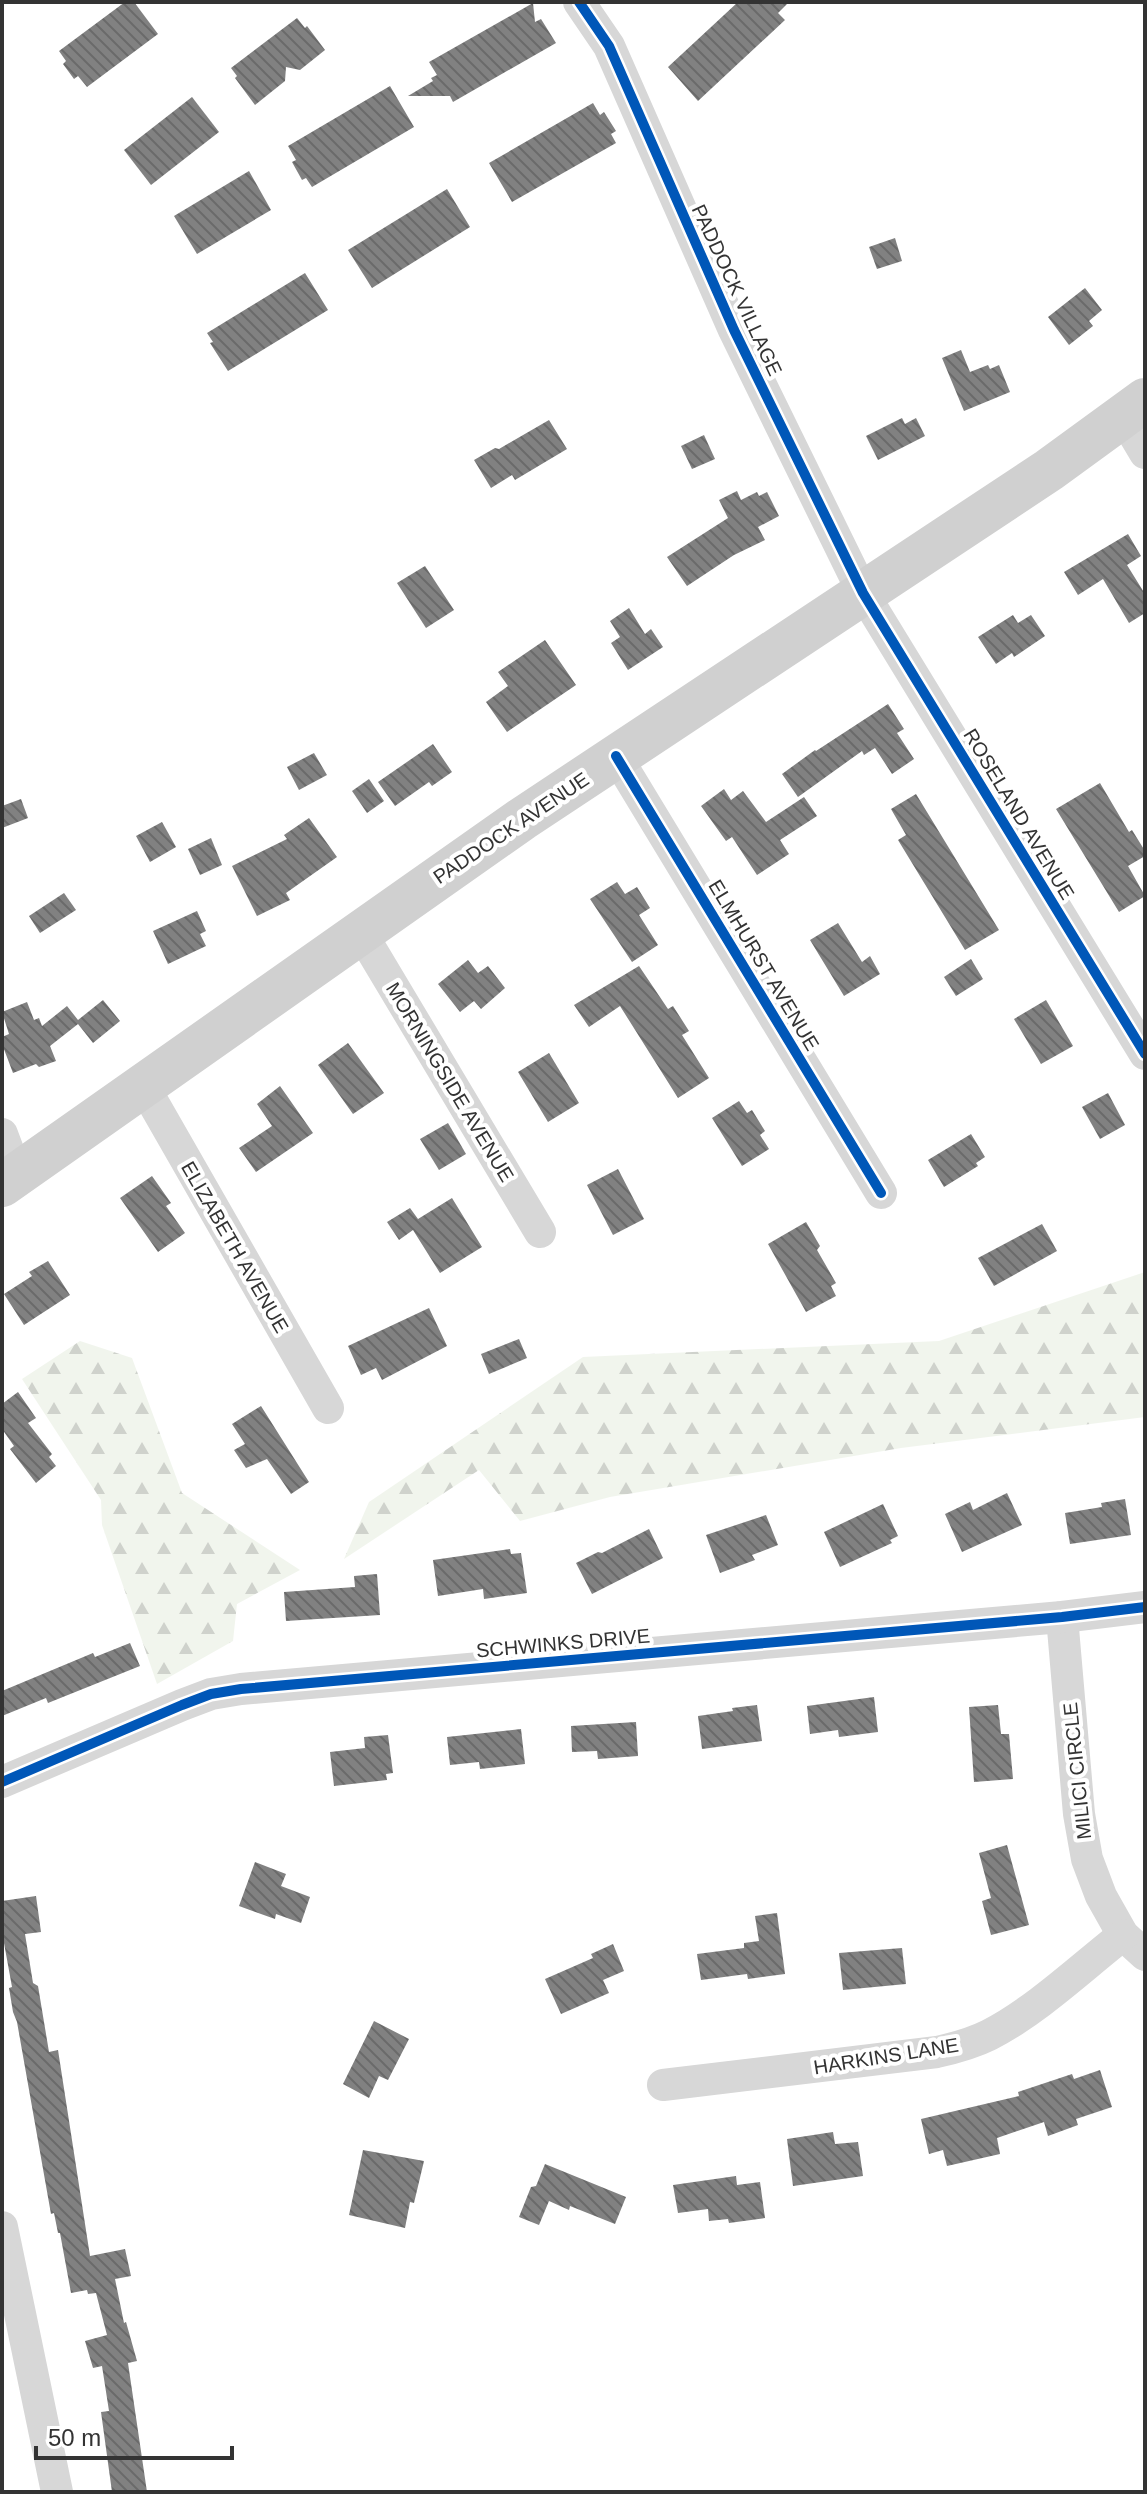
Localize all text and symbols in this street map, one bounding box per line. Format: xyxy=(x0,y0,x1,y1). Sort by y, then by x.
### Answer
street label: PADDOCK VILLAGE xyxy=(688,201,786,379)
street label: ROSELAND AVENUE xyxy=(959,725,1079,903)
street label: PADDOCK AVENUE xyxy=(429,768,593,888)
street label: ELMHURST AVENUE xyxy=(704,876,824,1054)
street label: MORNINGSIDE AVENUE xyxy=(382,978,518,1186)
street label: ELIZABETH AVENUE xyxy=(177,1157,293,1337)
street label: SCHWINKS DRIVE xyxy=(475,1624,651,1662)
street label: MILICI CIRCLE xyxy=(1059,1701,1095,1841)
street label: HARKINS LANE xyxy=(812,2034,960,2078)
scale bar xyxy=(36,2410,232,2460)
text: 50 m xyxy=(48,2424,101,2451)

